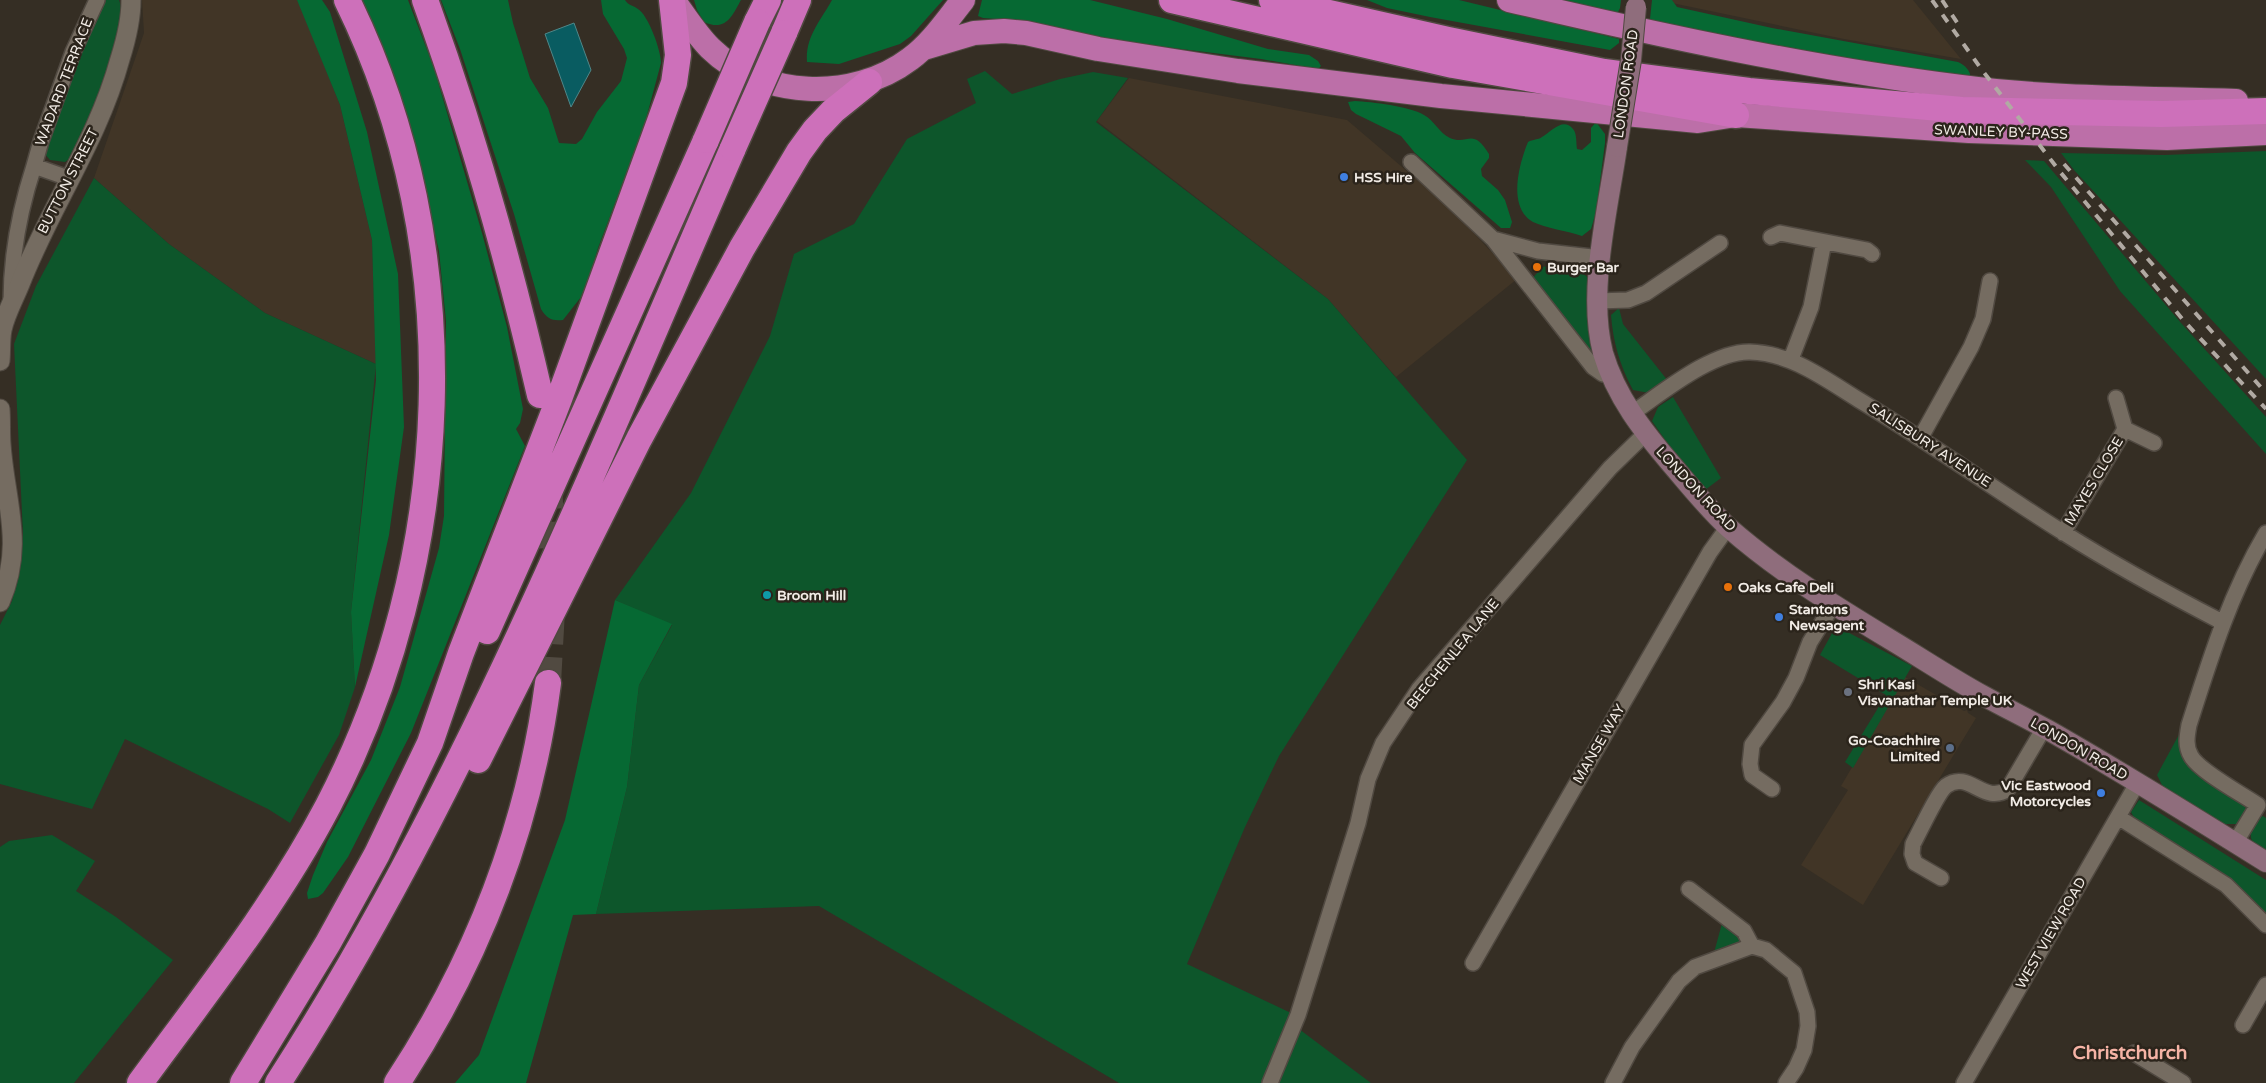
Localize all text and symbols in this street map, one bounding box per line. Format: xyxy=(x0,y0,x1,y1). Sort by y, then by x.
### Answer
street label: WADARD TERRACE xyxy=(32,16,96,148)
street label: LONDON ROAD xyxy=(1610,29,1642,139)
street label: SWANLEY BY-PASS xyxy=(1934,121,2068,143)
street label: BUTTON STREET xyxy=(34,125,102,237)
place label: HSS Hire xyxy=(1354,169,1413,186)
marker: HSS Hire xyxy=(1338,171,1350,183)
place label: Burger Bar xyxy=(1547,259,1620,276)
marker: Burger Bar xyxy=(1531,261,1543,273)
street label: SALISBURY AVENUE xyxy=(1866,399,1994,491)
street label: MAYES CLOSE xyxy=(2061,434,2127,528)
street label: LONDON ROAD xyxy=(1652,443,1740,535)
place label: Oaks Cafe Deli xyxy=(1738,579,1834,596)
marker: Oaks Cafe Deli xyxy=(1722,581,1734,593)
place label: Broom Hill xyxy=(777,587,846,604)
marker: Broom Hill xyxy=(761,589,773,601)
street label: BEECHENLEA LANE xyxy=(1403,595,1503,713)
place label: Stantons Newsagent xyxy=(1789,601,1865,634)
marker: Stantons Newsagent xyxy=(1773,611,1785,623)
place label: Shri Kasi Visvanathar Temple UK xyxy=(1858,676,2013,709)
marker: Shri Kasi Visvanathar Temple UK xyxy=(1842,686,1854,698)
street label: MANSE WAY xyxy=(1569,701,1629,787)
street label: LONDON ROAD xyxy=(2027,714,2131,784)
place label: Go-Coachhire Limited xyxy=(1848,732,1940,765)
marker: Go-Coachhire Limited xyxy=(1944,742,1956,754)
place label: Vic Eastwood Motorcycles xyxy=(2001,777,2091,810)
marker: Vic Eastwood Motorcycles xyxy=(2095,787,2107,799)
street label: WEST VIEW ROAD xyxy=(2012,874,2090,992)
district label: Christchurch xyxy=(2073,1042,2187,1064)

